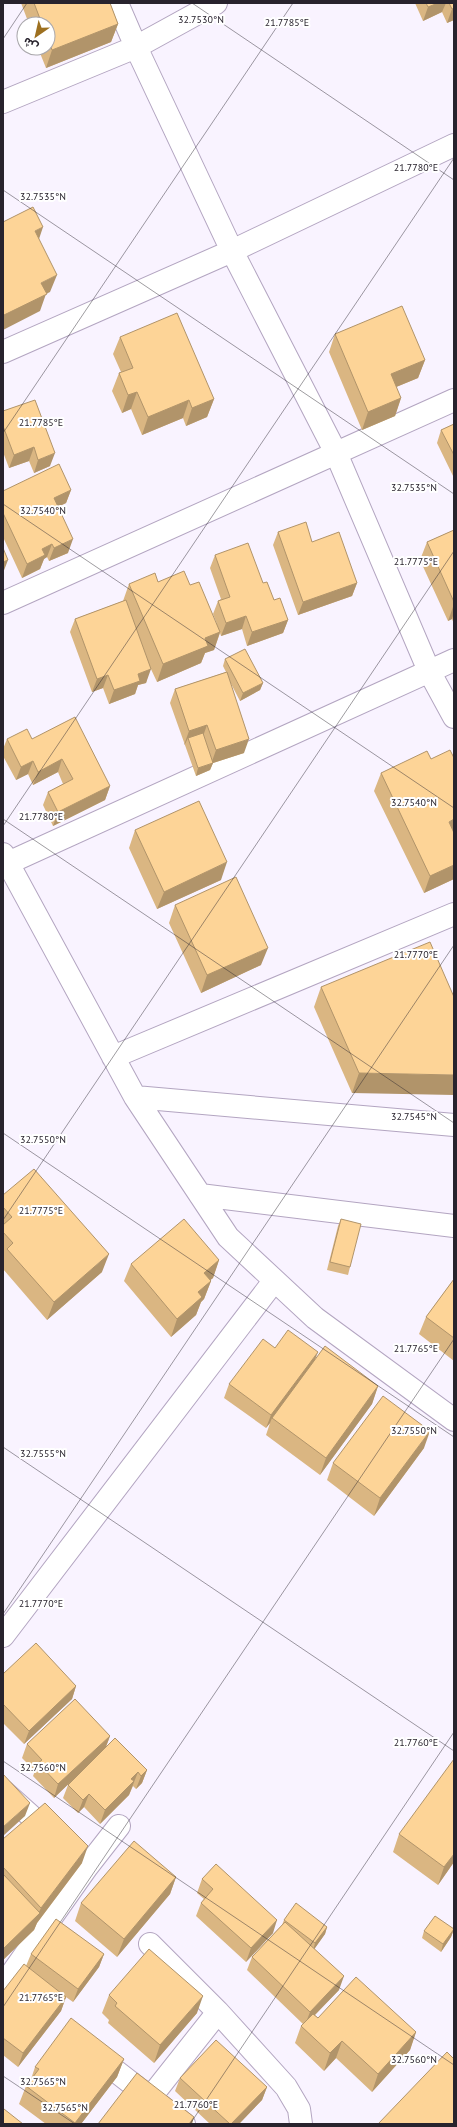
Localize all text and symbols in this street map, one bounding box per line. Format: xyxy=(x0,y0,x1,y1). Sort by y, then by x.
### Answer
text: 32.7530°N xyxy=(178,13,224,26)
north arrow xyxy=(16,16,56,56)
text: 21.7785°E xyxy=(265,16,309,29)
text: ش xyxy=(20,34,41,54)
text: 21.7780°E xyxy=(394,161,438,174)
text: 32.7535°N xyxy=(20,190,66,203)
text: 21.7785°E xyxy=(19,416,63,429)
text: 32.7535°N xyxy=(391,481,437,494)
text: 32.7540°N xyxy=(20,504,66,517)
text: 21.7775°E xyxy=(394,555,438,568)
text: 32.7540°N xyxy=(391,796,437,809)
text: 21.7780°E xyxy=(19,810,63,823)
text: 21.7770°E xyxy=(394,948,438,961)
text: 32.7545°N xyxy=(391,1110,437,1123)
text: 32.7550°N xyxy=(20,1133,66,1146)
text: 21.7775°E xyxy=(19,1204,63,1217)
text: 21.7765°E xyxy=(394,1342,438,1355)
text: 32.7550°N xyxy=(391,1424,437,1437)
text: 32.7555°N xyxy=(20,1447,66,1460)
text: 21.7770°E xyxy=(19,1597,63,1610)
text: 21.7760°E xyxy=(394,1736,438,1749)
text: 32.7560°N xyxy=(20,1761,66,1774)
text: 21.7765°E xyxy=(19,1991,63,2004)
text: 32.7560°N xyxy=(391,2053,437,2066)
text: 32.7565°N xyxy=(20,2075,66,2088)
text: 21.7760°E xyxy=(174,2098,218,2111)
text: 32.7565°N xyxy=(42,2101,88,2114)

